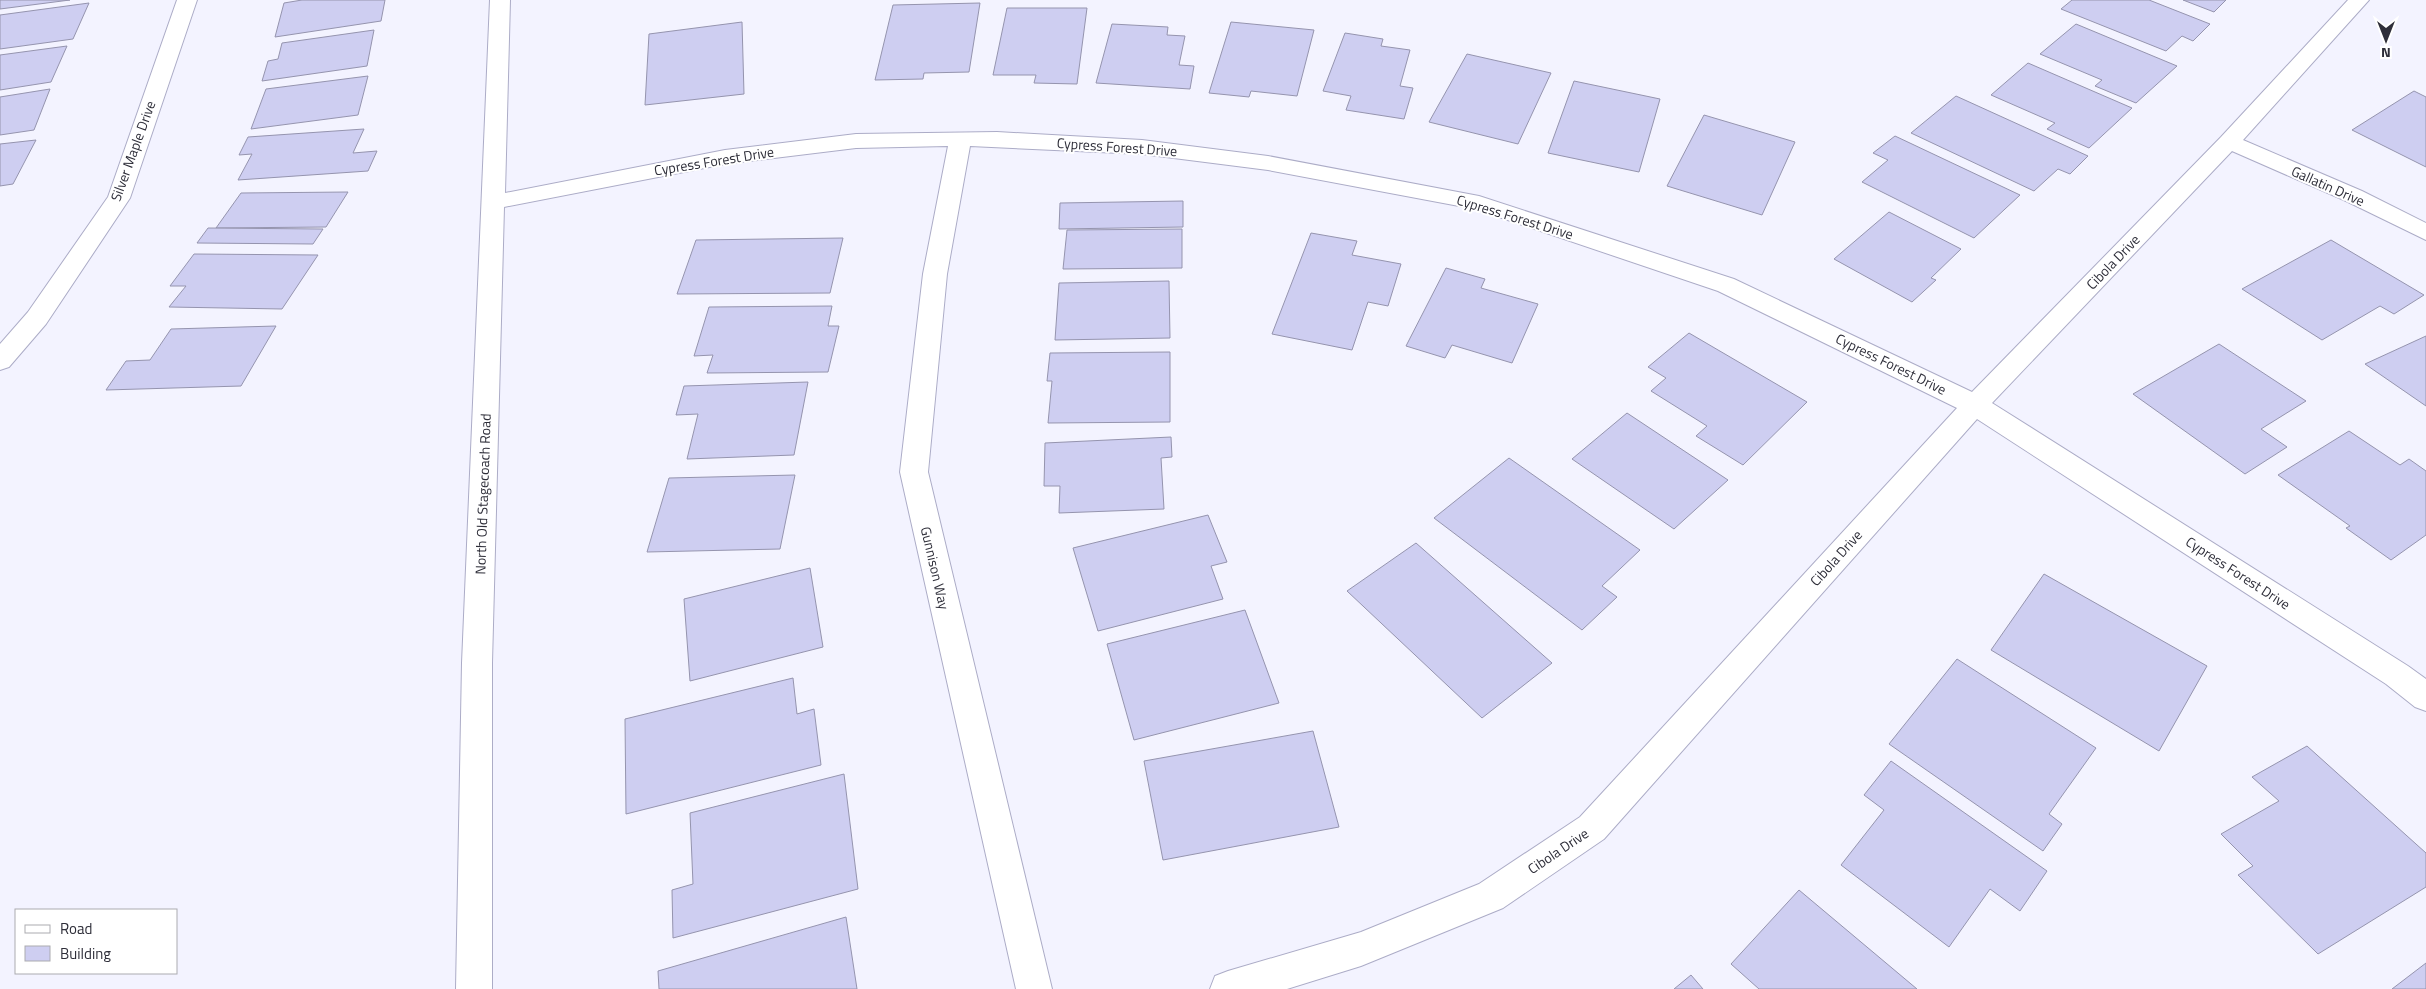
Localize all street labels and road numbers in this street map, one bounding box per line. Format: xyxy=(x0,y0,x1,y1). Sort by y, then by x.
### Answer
street label: Silver Maple Drive xyxy=(105,98,160,204)
street label: Cypress Forest Drive xyxy=(1056,132,1178,161)
street label: Cypress Forest Drive xyxy=(653,141,775,180)
street label: Gallatin Drive xyxy=(2288,160,2368,211)
street label: Cypress Forest Drive xyxy=(1454,189,1576,244)
street label: Cibola Drive xyxy=(2081,229,2144,294)
street label: Cypress Forest Drive xyxy=(1832,328,1950,399)
street label: North Old Stagecoach Road xyxy=(469,413,496,575)
street label: Gunnison Way xyxy=(916,524,955,612)
street label: Cibola Drive xyxy=(1805,525,1867,590)
street label: Cypress Forest Drive xyxy=(2182,531,2295,614)
street label: Cibola Drive xyxy=(1523,822,1592,879)

